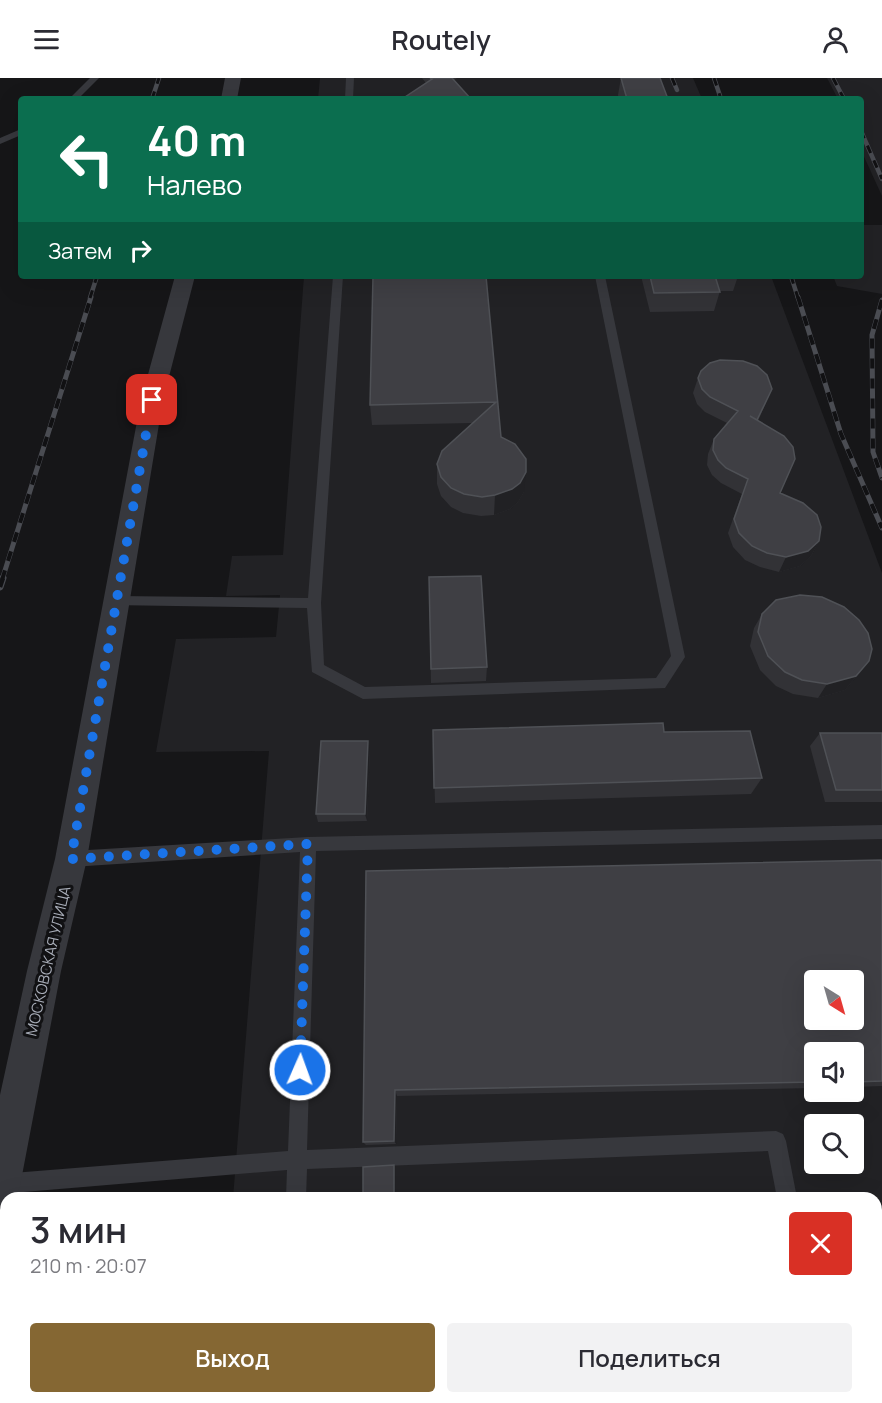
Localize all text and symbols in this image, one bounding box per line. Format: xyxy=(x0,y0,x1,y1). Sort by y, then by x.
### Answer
text: Routely xyxy=(391,21,491,58)
icon: menu xyxy=(30,23,63,56)
icon: person xyxy=(819,23,852,56)
text: 40 m xyxy=(147,111,246,169)
icon: left xyxy=(48,120,126,198)
text: Налево xyxy=(147,166,242,203)
icon: right xyxy=(124,234,157,267)
text: Затем xyxy=(48,236,112,266)
pin xyxy=(126,374,177,425)
icon: arrive xyxy=(135,383,168,416)
street label: МОСКОВСКАЯ УЛИЦА xyxy=(20,883,76,1038)
north arrow xyxy=(804,970,864,1030)
map controls xyxy=(804,970,864,1174)
position arrow xyxy=(268,1038,332,1102)
button: sound xyxy=(804,1042,864,1102)
button: search xyxy=(804,1114,864,1174)
text: 3 мин xyxy=(30,1205,127,1254)
button: close xyxy=(789,1212,852,1275)
text: 210 m · 20:07 xyxy=(30,1252,147,1279)
button: Выход xyxy=(30,1323,435,1392)
button: Поделиться xyxy=(447,1323,852,1392)

